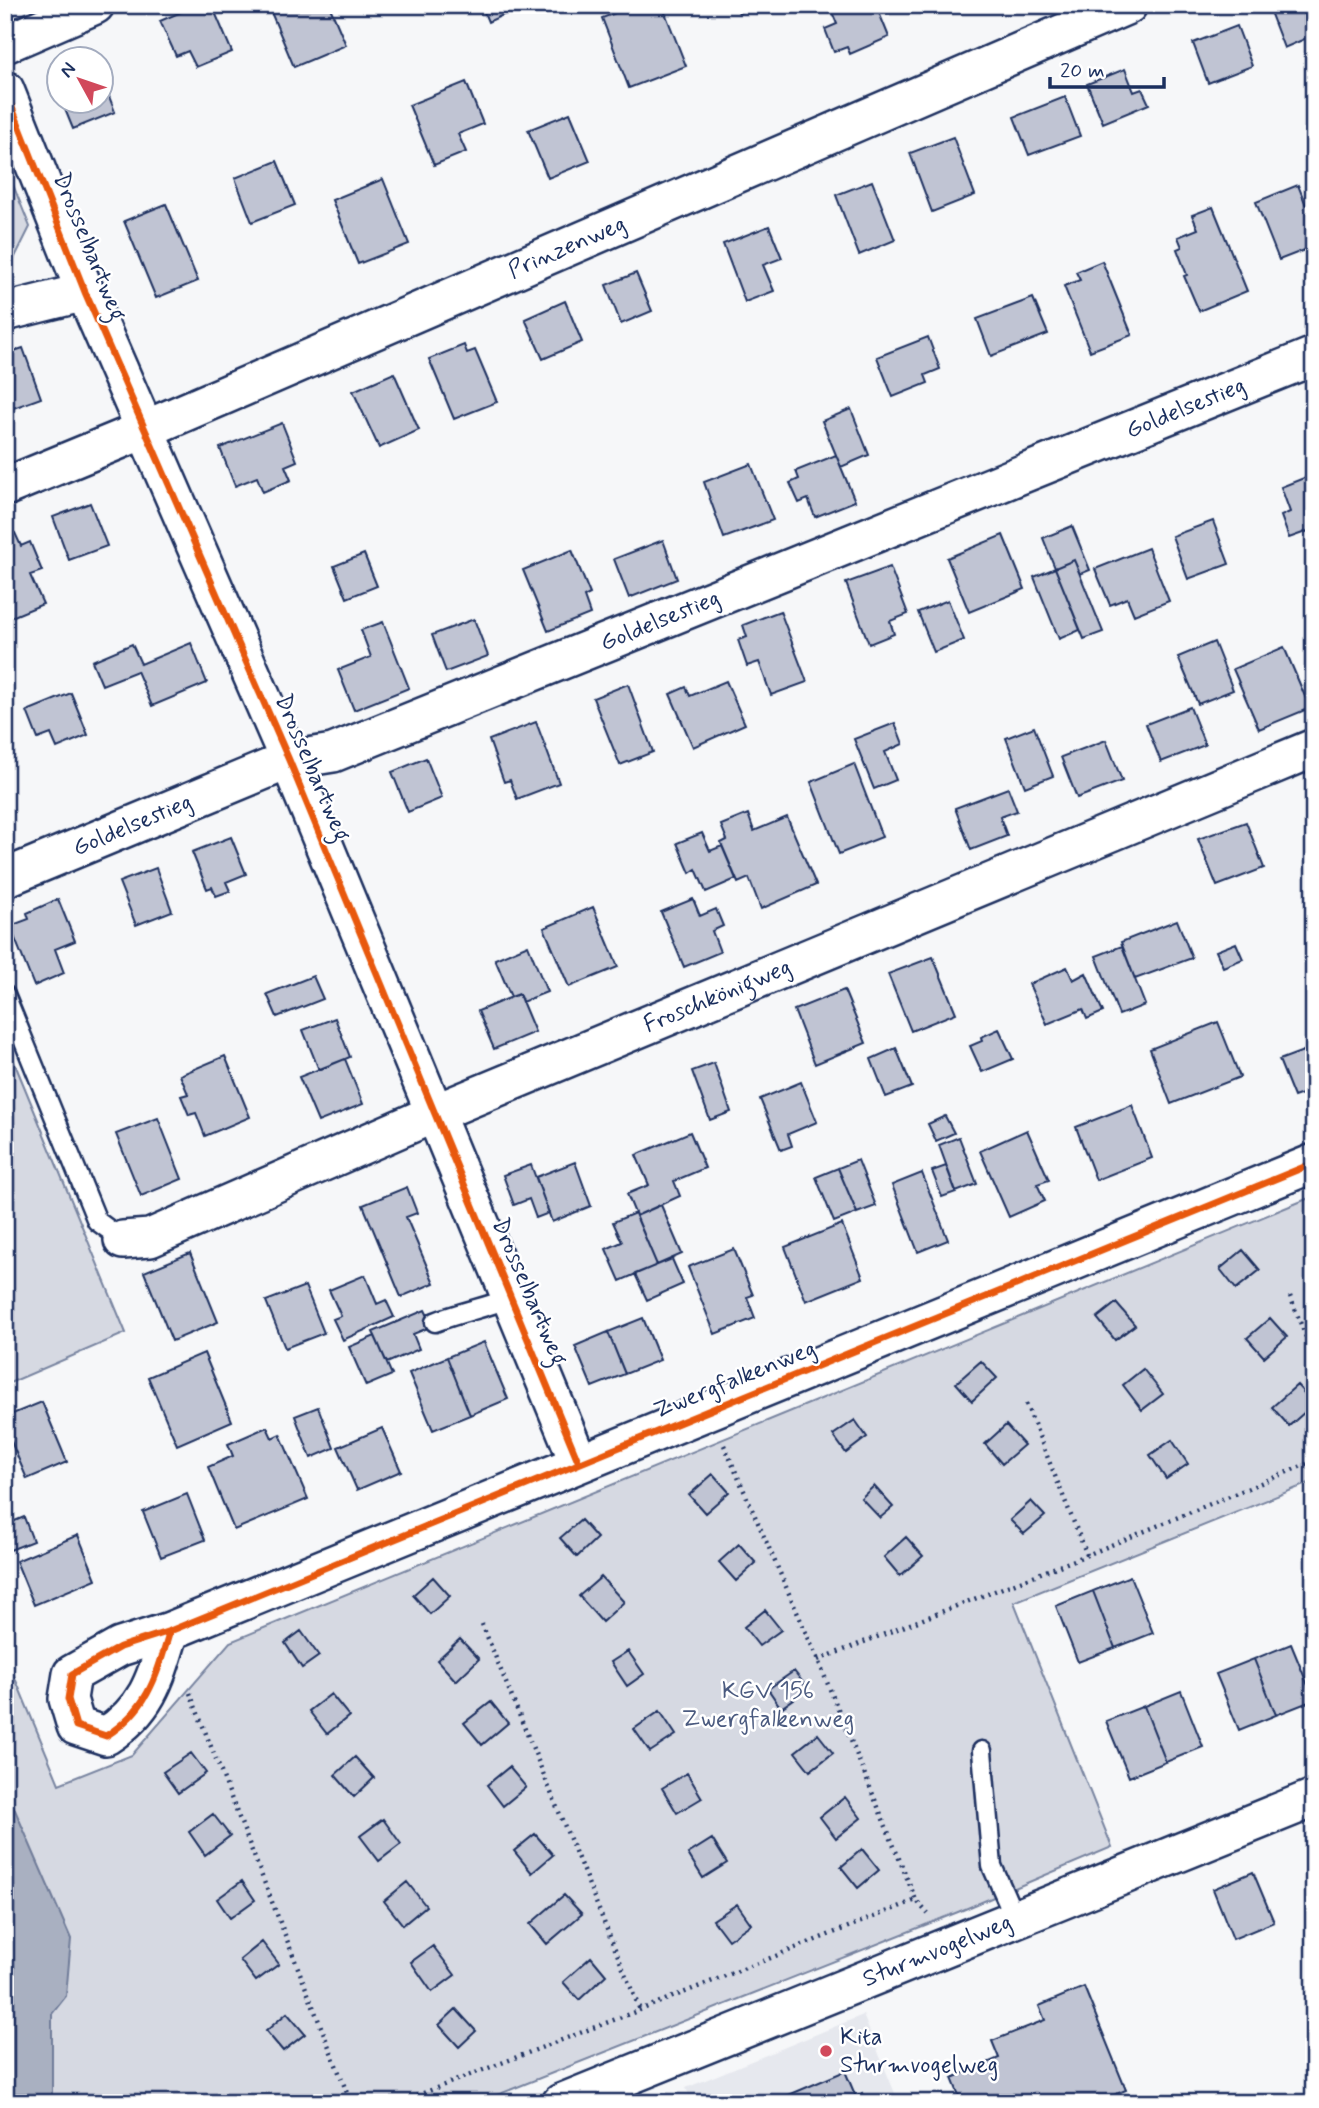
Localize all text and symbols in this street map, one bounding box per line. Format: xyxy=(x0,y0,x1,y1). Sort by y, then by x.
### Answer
north arrow xyxy=(46,46,116,116)
scale bar xyxy=(1050,46,1163,90)
text: N xyxy=(54,57,82,83)
text: 20 m xyxy=(1060,57,1105,85)
street label: Drosselbartweg xyxy=(42,168,133,327)
street label: Prinzenweg xyxy=(503,208,631,286)
street label: Goldelsestieg xyxy=(1121,370,1250,446)
street label: Goldelsestieg xyxy=(596,583,725,659)
street label: Drosselbartweg xyxy=(264,689,357,848)
street label: Goldelsestieg xyxy=(68,786,197,864)
street label: Froschkönigweg xyxy=(639,951,796,1040)
street label: Drosselbartweg xyxy=(481,1213,574,1372)
street label: Zwergfalkenweg xyxy=(649,1333,821,1427)
park label: KGV 156 Zwergfalkenweg xyxy=(682,1676,854,1735)
street label: Sturmvogelweg xyxy=(858,1906,1016,1995)
place label: Kita Sturmvogelweg xyxy=(840,2022,998,2081)
marker: Kita Sturmvogelweg xyxy=(818,2043,834,2059)

